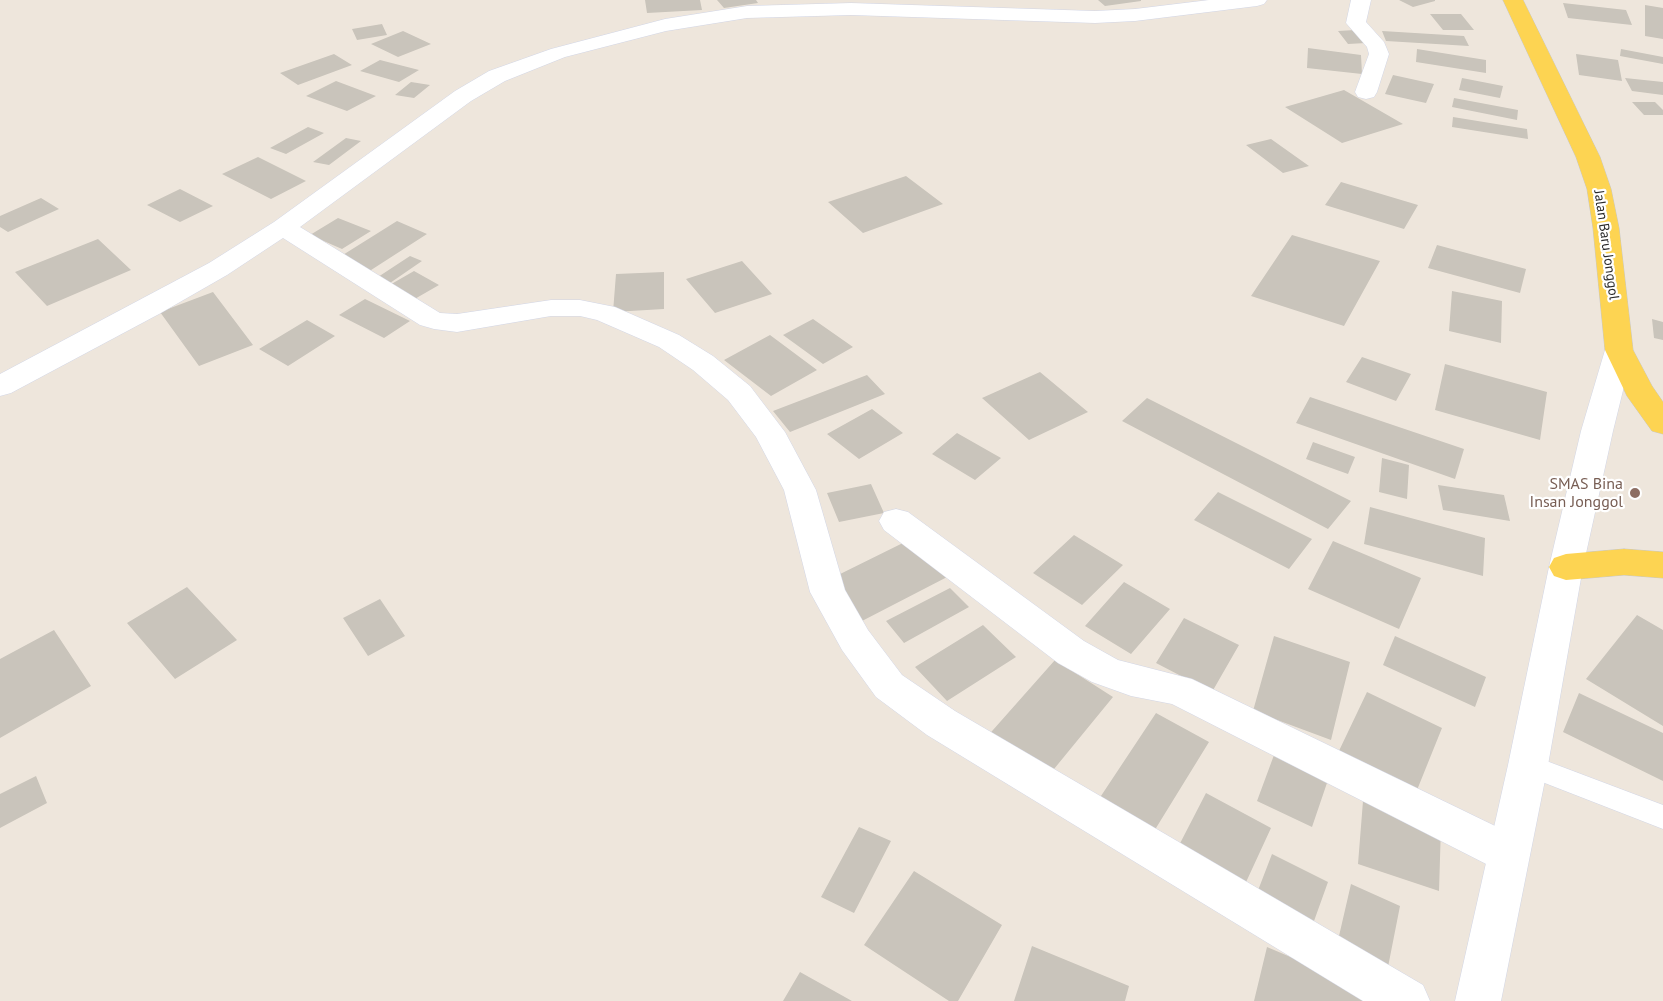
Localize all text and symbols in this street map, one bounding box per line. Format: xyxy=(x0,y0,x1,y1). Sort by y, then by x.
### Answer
street label: Jalan Baru Jonggol xyxy=(1590,189,1622,301)
place label: SMAS Bina Insan Jonggol xyxy=(1529,474,1623,512)
marker: SMAS Bina Insan Jonggol xyxy=(1628,486,1642,500)

